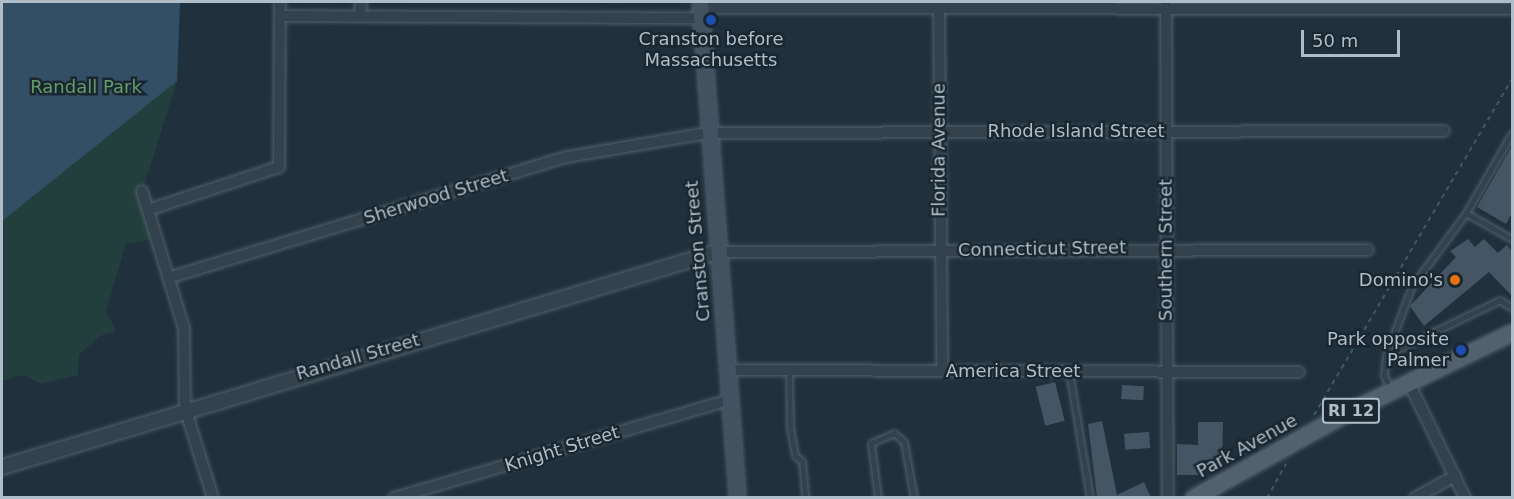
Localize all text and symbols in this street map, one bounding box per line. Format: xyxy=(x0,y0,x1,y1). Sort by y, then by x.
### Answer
marker: Cranston before Massachusetts xyxy=(704,13,718,27)
scale bar xyxy=(1304,18,1403,56)
place label: Cranston before Massachusetts xyxy=(639,29,783,72)
text: 50 m xyxy=(1312,30,1358,51)
park label: Randall Park xyxy=(30,76,142,98)
street label: Florida Avenue xyxy=(928,83,950,217)
street label: Rhode Island Street xyxy=(987,120,1165,142)
street label: Sherwood Street xyxy=(361,165,511,229)
street label: Cranston Street xyxy=(681,179,715,323)
street label: Southern Street xyxy=(1155,179,1177,321)
street label: Connecticut Street xyxy=(958,237,1126,261)
place label: Domino's xyxy=(1359,269,1443,291)
marker: Domino's xyxy=(1448,273,1462,287)
street label: Randall Street xyxy=(294,329,422,385)
place label: Park opposite Palmer xyxy=(1327,329,1449,372)
marker: Park opposite Palmer xyxy=(1454,343,1468,357)
street label: America Street xyxy=(946,360,1080,382)
road number: RI 12 xyxy=(1321,398,1381,424)
street label: Park Avenue xyxy=(1193,410,1301,482)
street label: Knight Street xyxy=(502,421,622,477)

